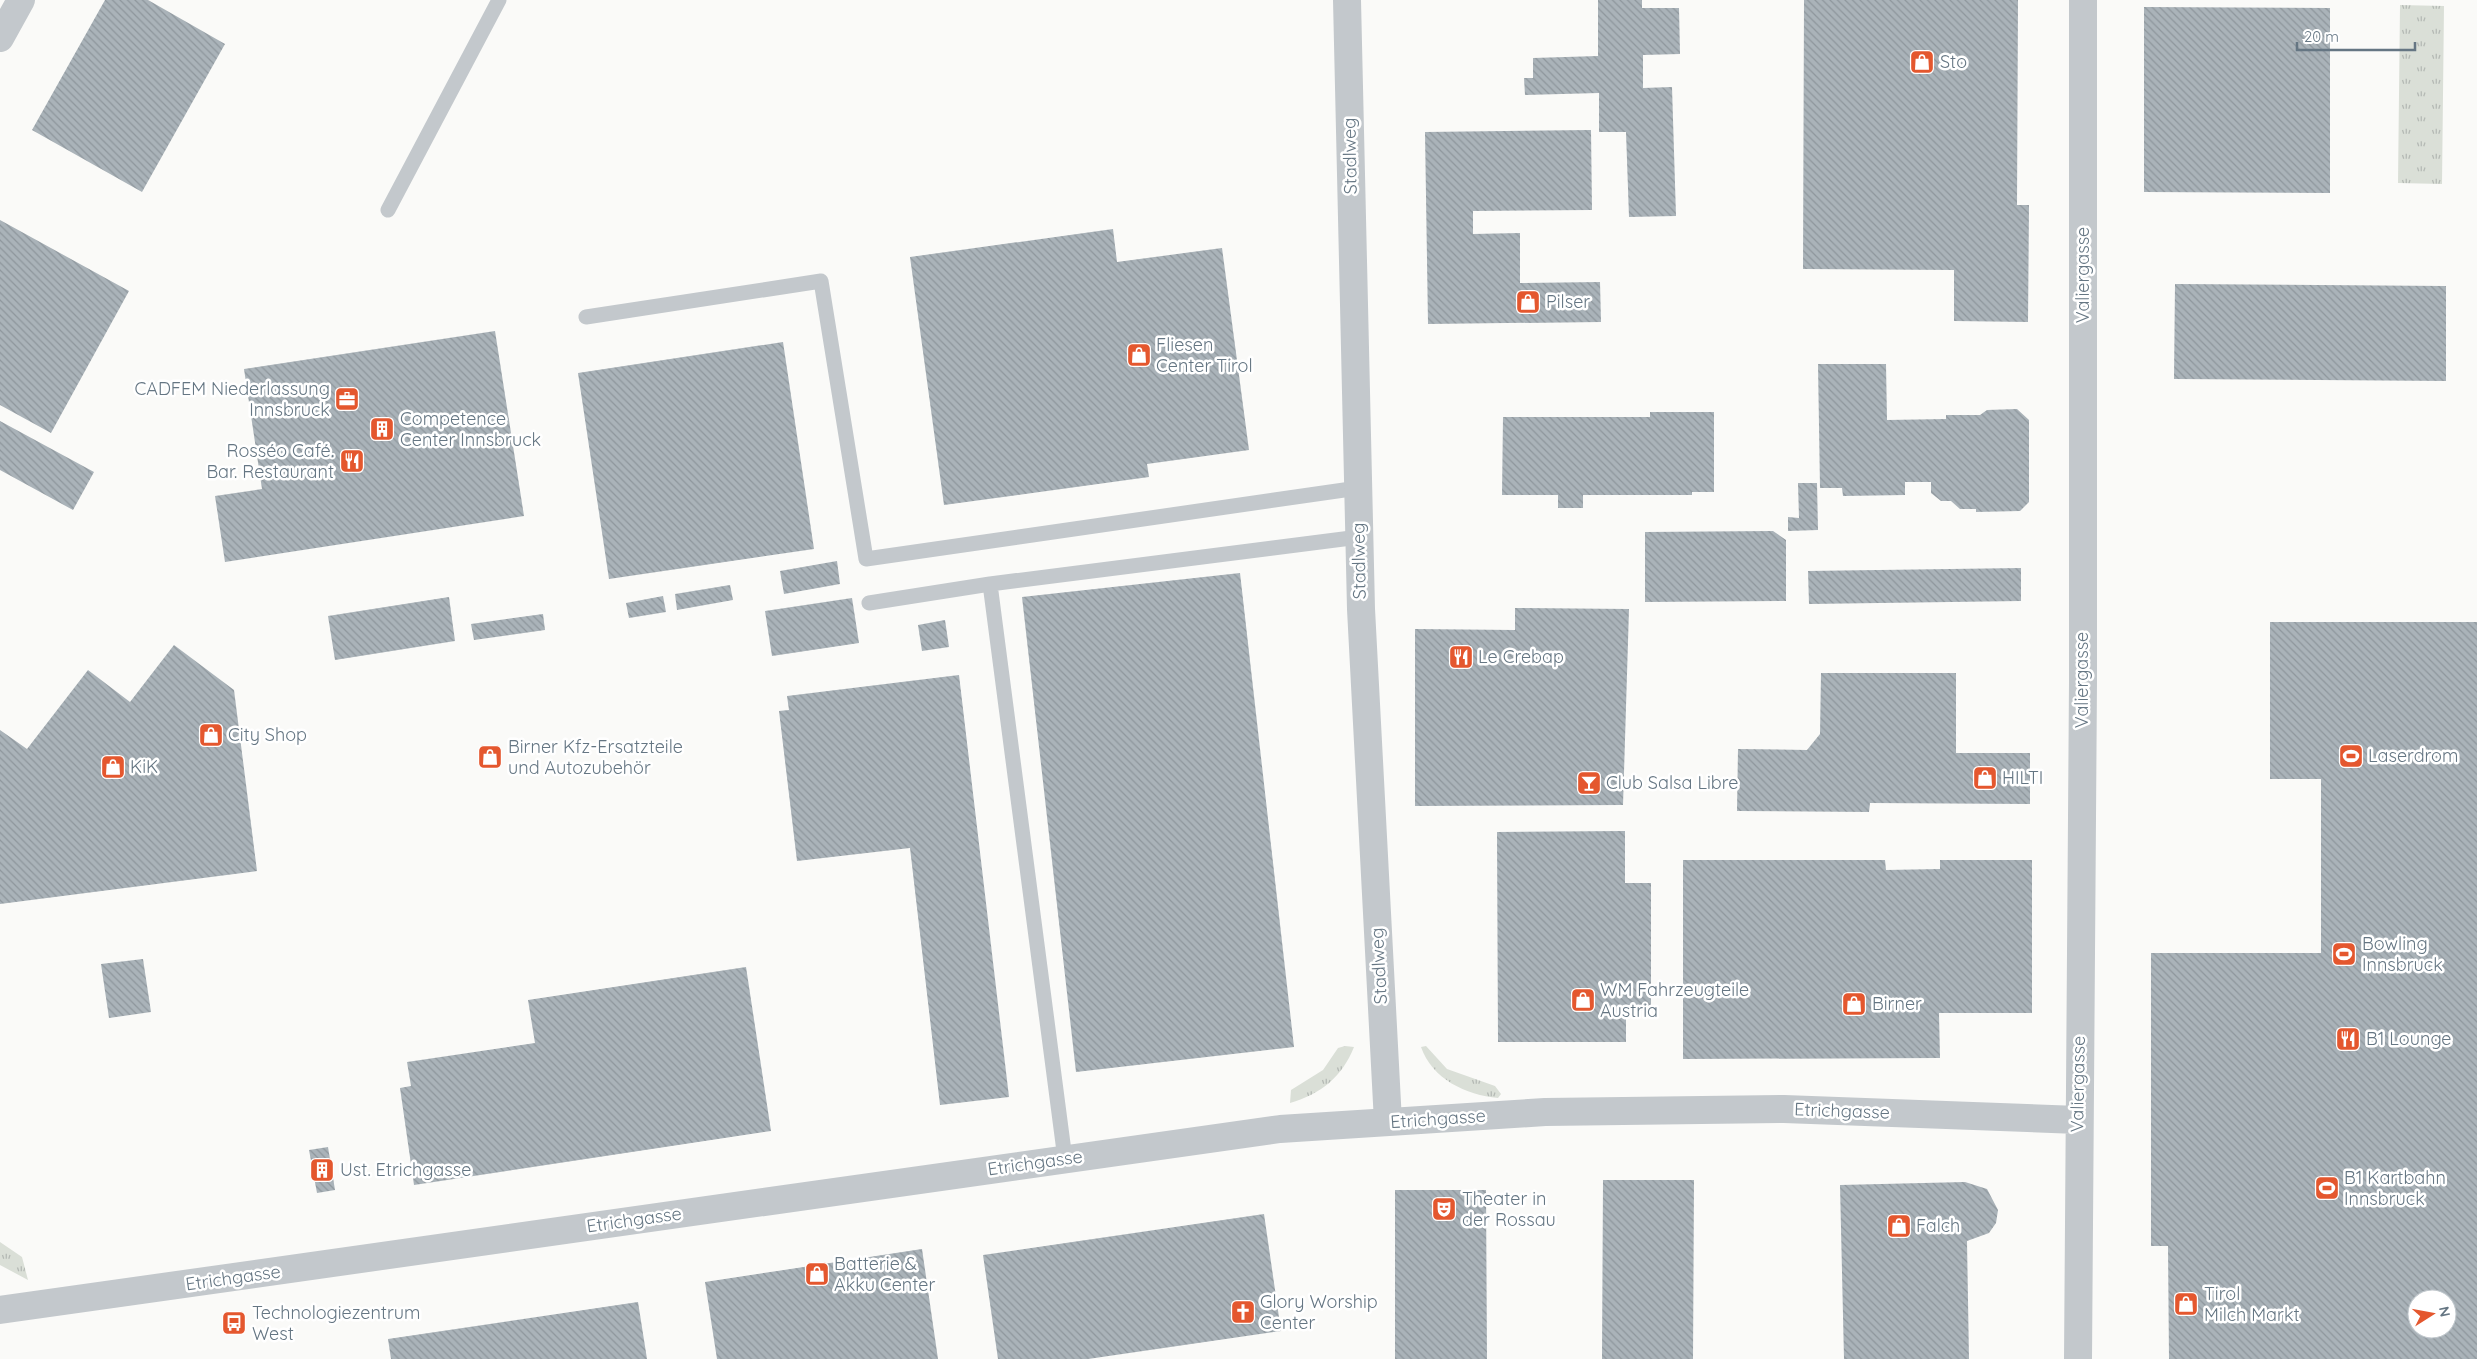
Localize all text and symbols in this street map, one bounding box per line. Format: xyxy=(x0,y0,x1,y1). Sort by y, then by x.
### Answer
scale bar xyxy=(2297,20,2414,52)
text: 20 m xyxy=(2304,27,2339,46)
shop icon: Sto xyxy=(1909,49,1935,75)
place label: Sto xyxy=(1940,50,1967,73)
street label: Stadlweg xyxy=(1337,117,1362,195)
street label: Valiergasse xyxy=(2071,227,2094,323)
shop icon: Pilser xyxy=(1515,289,1541,315)
place label: Pilser xyxy=(1546,290,1590,313)
place label: Fliesen Center Tirol xyxy=(1156,333,1253,377)
shop icon: Fliesen Center Tirol xyxy=(1126,342,1152,368)
place label: CADFEM Niederlassung Innsbruck xyxy=(135,377,330,421)
office icon: CADFEM Niederlassung Innsbruck xyxy=(334,386,360,412)
place label: Competence Center Innsbruck xyxy=(400,407,541,451)
building icon: Competence Center Innsbruck xyxy=(369,416,395,442)
place label: Rosséo Café. Bar. Restaurant xyxy=(206,439,334,483)
restaurant icon: Rosséo Café. Bar. Restaurant xyxy=(339,448,365,474)
street label: Stadlweg xyxy=(1346,522,1371,600)
street label: Valiergasse xyxy=(2070,632,2093,728)
restaurant icon: Le Crebap xyxy=(1448,644,1474,670)
place label: Le Crebap xyxy=(1478,645,1564,668)
shop icon: City Shop xyxy=(198,722,224,748)
place label: City Shop xyxy=(228,723,307,746)
place label: Birner Kfz-Ersatzteile und Autozubehör xyxy=(508,735,683,779)
sports icon: Laserdrom xyxy=(2338,743,2364,769)
shop icon: Birner Kfz-Ersatzteile und Autozubehör xyxy=(477,744,503,770)
place label: Laserdrom xyxy=(2368,744,2458,767)
shop icon: KiK xyxy=(100,754,126,780)
place label: KiK xyxy=(130,755,158,778)
shop icon: HILTI xyxy=(1972,765,1998,791)
place label: HILTI xyxy=(2002,766,2043,789)
bar icon: Club Salsa Libre xyxy=(1576,770,1602,796)
place label: Club Salsa Libre xyxy=(1606,771,1738,794)
street label: Stadlweg xyxy=(1365,927,1392,1005)
place label: Bowling Innsbruck xyxy=(2362,932,2443,976)
sports icon: Bowling Innsbruck xyxy=(2331,941,2357,967)
place label: WM Fahrzeugteile Austria xyxy=(1600,978,1749,1022)
shop icon: WM Fahrzeugteile Austria xyxy=(1570,987,1596,1013)
shop icon: Birner xyxy=(1841,991,1867,1017)
place label: Birner xyxy=(1872,992,1922,1015)
restaurant icon: B1 Lounge xyxy=(2335,1026,2361,1052)
place label: B1 Lounge xyxy=(2366,1027,2451,1050)
street label: Valiergasse xyxy=(2065,1036,2090,1132)
street label: Etrichgasse xyxy=(1794,1097,1890,1124)
street label: Etrichgasse xyxy=(1389,1104,1487,1133)
street label: Etrichgasse xyxy=(986,1144,1084,1181)
building icon: Ust. Etrichgasse xyxy=(309,1157,335,1183)
place label: Ust. Etrichgasse xyxy=(340,1158,471,1181)
place label: B1 Kartbahn Innsbruck xyxy=(2344,1166,2446,1210)
sports icon: B1 Kartbahn Innsbruck xyxy=(2314,1175,2340,1201)
place label: Theater in der Rossau xyxy=(1462,1187,1556,1231)
theatre icon: Theater in der Rossau xyxy=(1431,1196,1457,1222)
street label: Etrichgasse xyxy=(585,1201,683,1238)
shop icon: Falch xyxy=(1886,1213,1912,1239)
place label: Falch xyxy=(1916,1214,1960,1237)
place label: Batterie & Akku Center xyxy=(834,1252,935,1296)
street label: Etrichgasse xyxy=(184,1259,282,1296)
shop icon: Batterie & Akku Center xyxy=(804,1261,830,1287)
place label: Tirol Milch Markt xyxy=(2204,1282,2300,1326)
north arrow xyxy=(2407,1289,2457,1339)
place label: Glory Worship Center xyxy=(1260,1290,1378,1334)
shop icon: Tirol Milch Markt xyxy=(2173,1291,2199,1317)
church icon: Glory Worship Center xyxy=(1230,1299,1256,1325)
place label: Technologiezentrum West xyxy=(252,1301,421,1345)
text: N xyxy=(2435,1305,2455,1318)
bus stop icon: Technologiezentrum West xyxy=(221,1310,247,1336)

